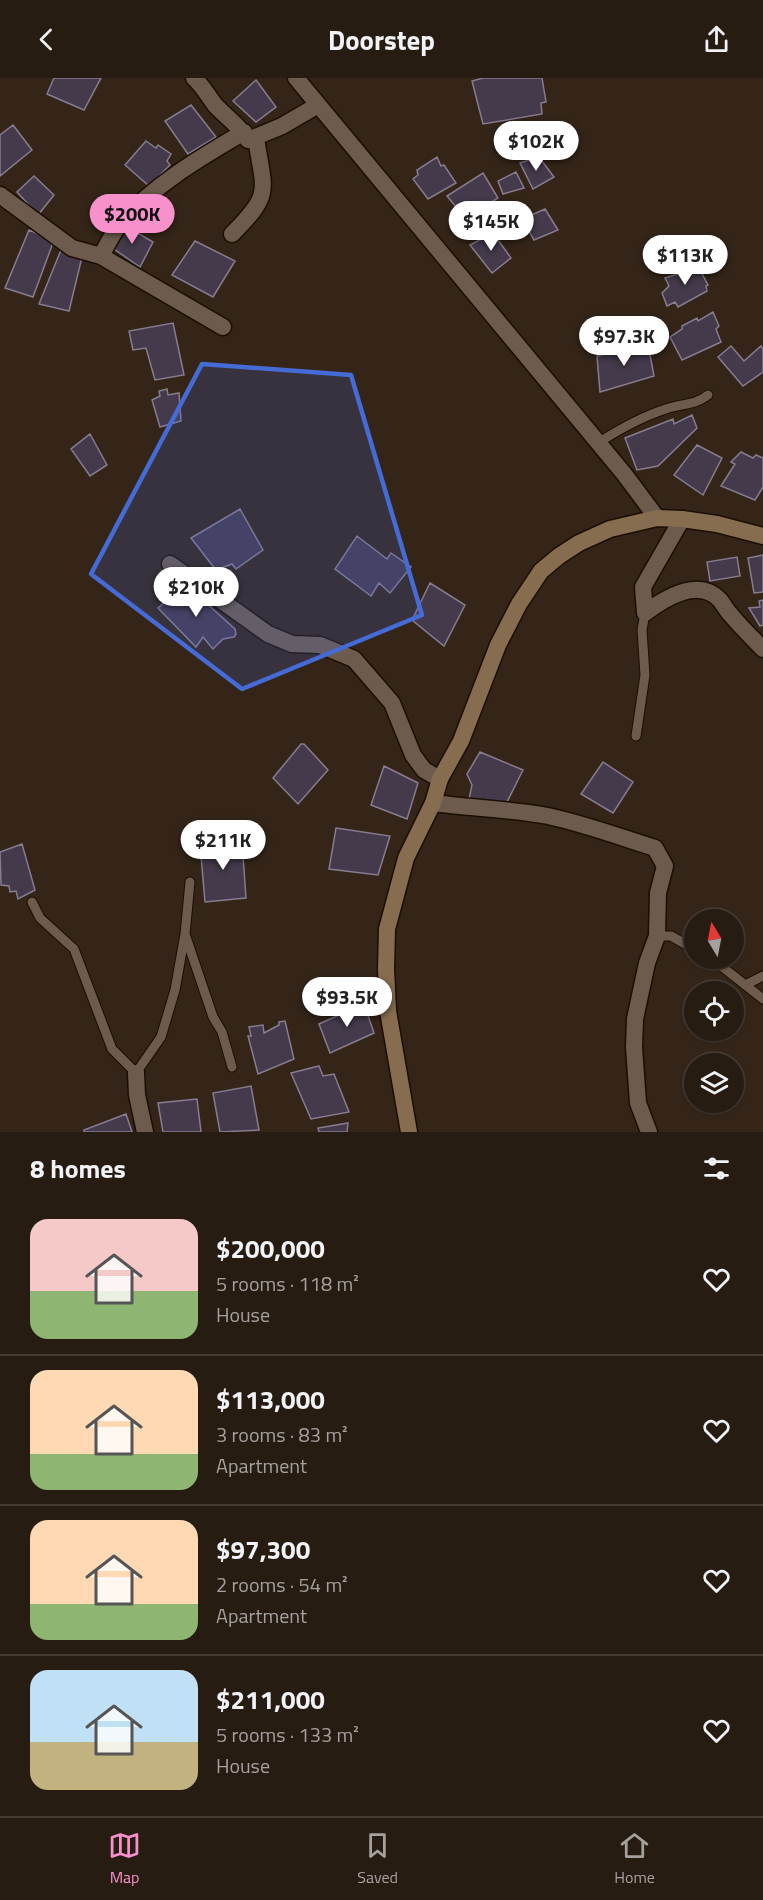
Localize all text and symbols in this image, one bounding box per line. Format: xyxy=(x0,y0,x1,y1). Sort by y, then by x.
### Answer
text: Doorstep xyxy=(328,19,435,60)
icon: back xyxy=(30,23,63,56)
icon: share xyxy=(700,23,733,56)
pin: $102K xyxy=(494,121,578,172)
text: $102K xyxy=(508,125,564,156)
pin: $200K xyxy=(90,194,174,245)
text: $200K xyxy=(104,198,160,229)
pin: $145K xyxy=(449,201,533,252)
text: $145K xyxy=(463,205,519,236)
pin: $113K xyxy=(643,235,727,286)
text: $113K xyxy=(657,239,713,270)
pin: $97.3K xyxy=(575,316,673,367)
text: $97.3K xyxy=(593,320,655,351)
pin: $210K xyxy=(154,567,238,618)
text: $210K xyxy=(168,571,224,602)
pin: $211K xyxy=(181,820,265,871)
text: $211K xyxy=(195,824,251,855)
north arrow xyxy=(684,909,744,969)
map controls xyxy=(684,909,744,1113)
pin: $93.5K xyxy=(298,977,396,1028)
text: $93.5K xyxy=(316,981,378,1012)
button: locate xyxy=(684,981,744,1041)
button: layers xyxy=(684,1053,744,1113)
text: 8 homes xyxy=(30,1149,126,1188)
icon: filters xyxy=(700,1152,733,1185)
text: $200,000 xyxy=(216,1229,325,1268)
icon: home xyxy=(78,1243,150,1315)
icon: heart xyxy=(700,1263,733,1296)
text: 5 rooms · 118 m² xyxy=(216,1268,359,1299)
text: House xyxy=(216,1299,270,1330)
text: $113,000 xyxy=(216,1380,325,1419)
icon: home xyxy=(78,1394,150,1466)
icon: heart xyxy=(700,1414,733,1447)
text: 3 rooms · 83 m² xyxy=(216,1419,348,1450)
text: Apartment xyxy=(216,1450,307,1481)
text: $97,300 xyxy=(216,1530,310,1569)
icon: home xyxy=(78,1544,150,1616)
icon: heart xyxy=(700,1564,733,1597)
text: 2 rooms · 54 m² xyxy=(216,1569,348,1600)
text: Apartment xyxy=(216,1600,307,1631)
text: $211,000 xyxy=(216,1680,325,1719)
icon: home xyxy=(78,1694,150,1766)
icon: heart xyxy=(700,1714,733,1747)
text: 5 rooms · 133 m² xyxy=(216,1719,359,1750)
text: House xyxy=(216,1750,270,1781)
tab: Map xyxy=(108,1829,141,1889)
tab: Saved xyxy=(357,1829,398,1889)
tab: Home xyxy=(614,1829,655,1889)

